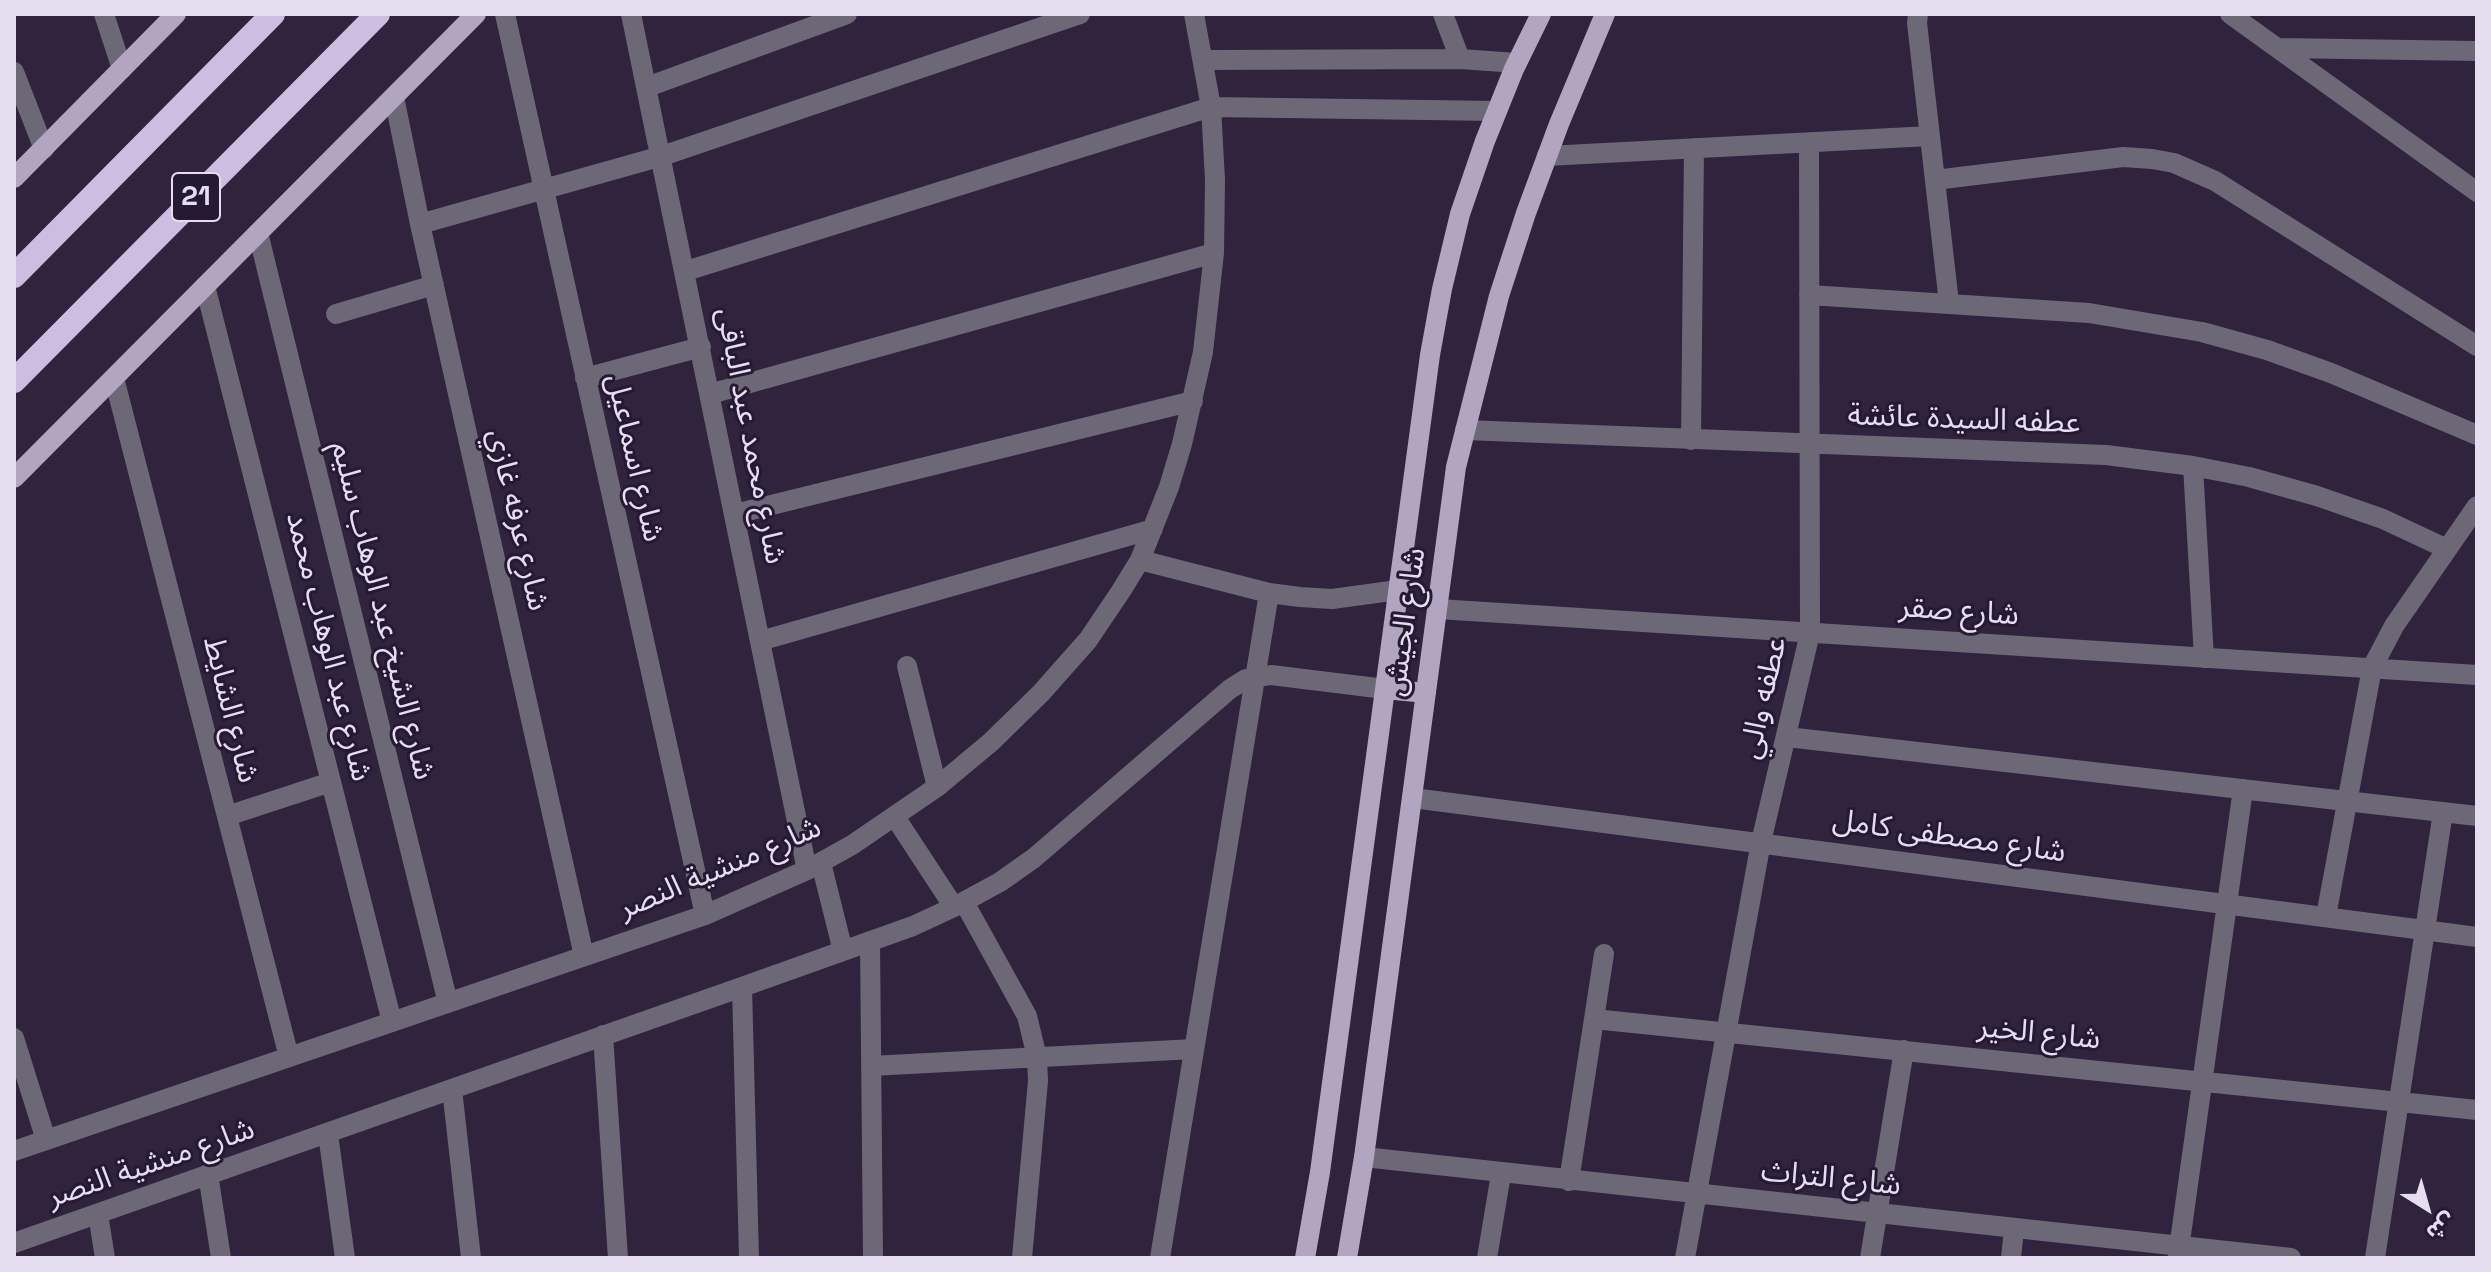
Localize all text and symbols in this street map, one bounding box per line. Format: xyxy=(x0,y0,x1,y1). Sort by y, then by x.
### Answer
road number: 21 xyxy=(172,173,220,221)
street label: شارع محمد عبد الباقى xyxy=(707,305,793,567)
street label: شارع اسماعيل xyxy=(597,371,671,545)
street label: عطفه السيدة عائشة xyxy=(1847,398,2081,442)
street label: شارع عرفه غازي xyxy=(479,426,555,614)
street label: شارع الشيخ عبد الوهاب سليم xyxy=(323,438,441,784)
street label: شارع عبد الوهاب محمد xyxy=(277,509,379,785)
street label: شارع الجيش xyxy=(1378,545,1434,699)
street label: شارع صقر xyxy=(1898,590,2020,634)
street label: شارع الشايط xyxy=(194,633,266,787)
street label: عطفه والي xyxy=(1733,634,1795,762)
street label: شارع مصطفى كامل xyxy=(1830,803,2068,871)
street label: شارع منشية النصر xyxy=(613,810,827,928)
street label: شارع الخير xyxy=(1976,1010,2102,1058)
street label: شارع منشية النصر xyxy=(43,1112,259,1216)
street label: شارع التراث xyxy=(1759,1154,1903,1204)
north arrow xyxy=(2387,1168,2467,1248)
text: ش xyxy=(2421,1207,2462,1247)

